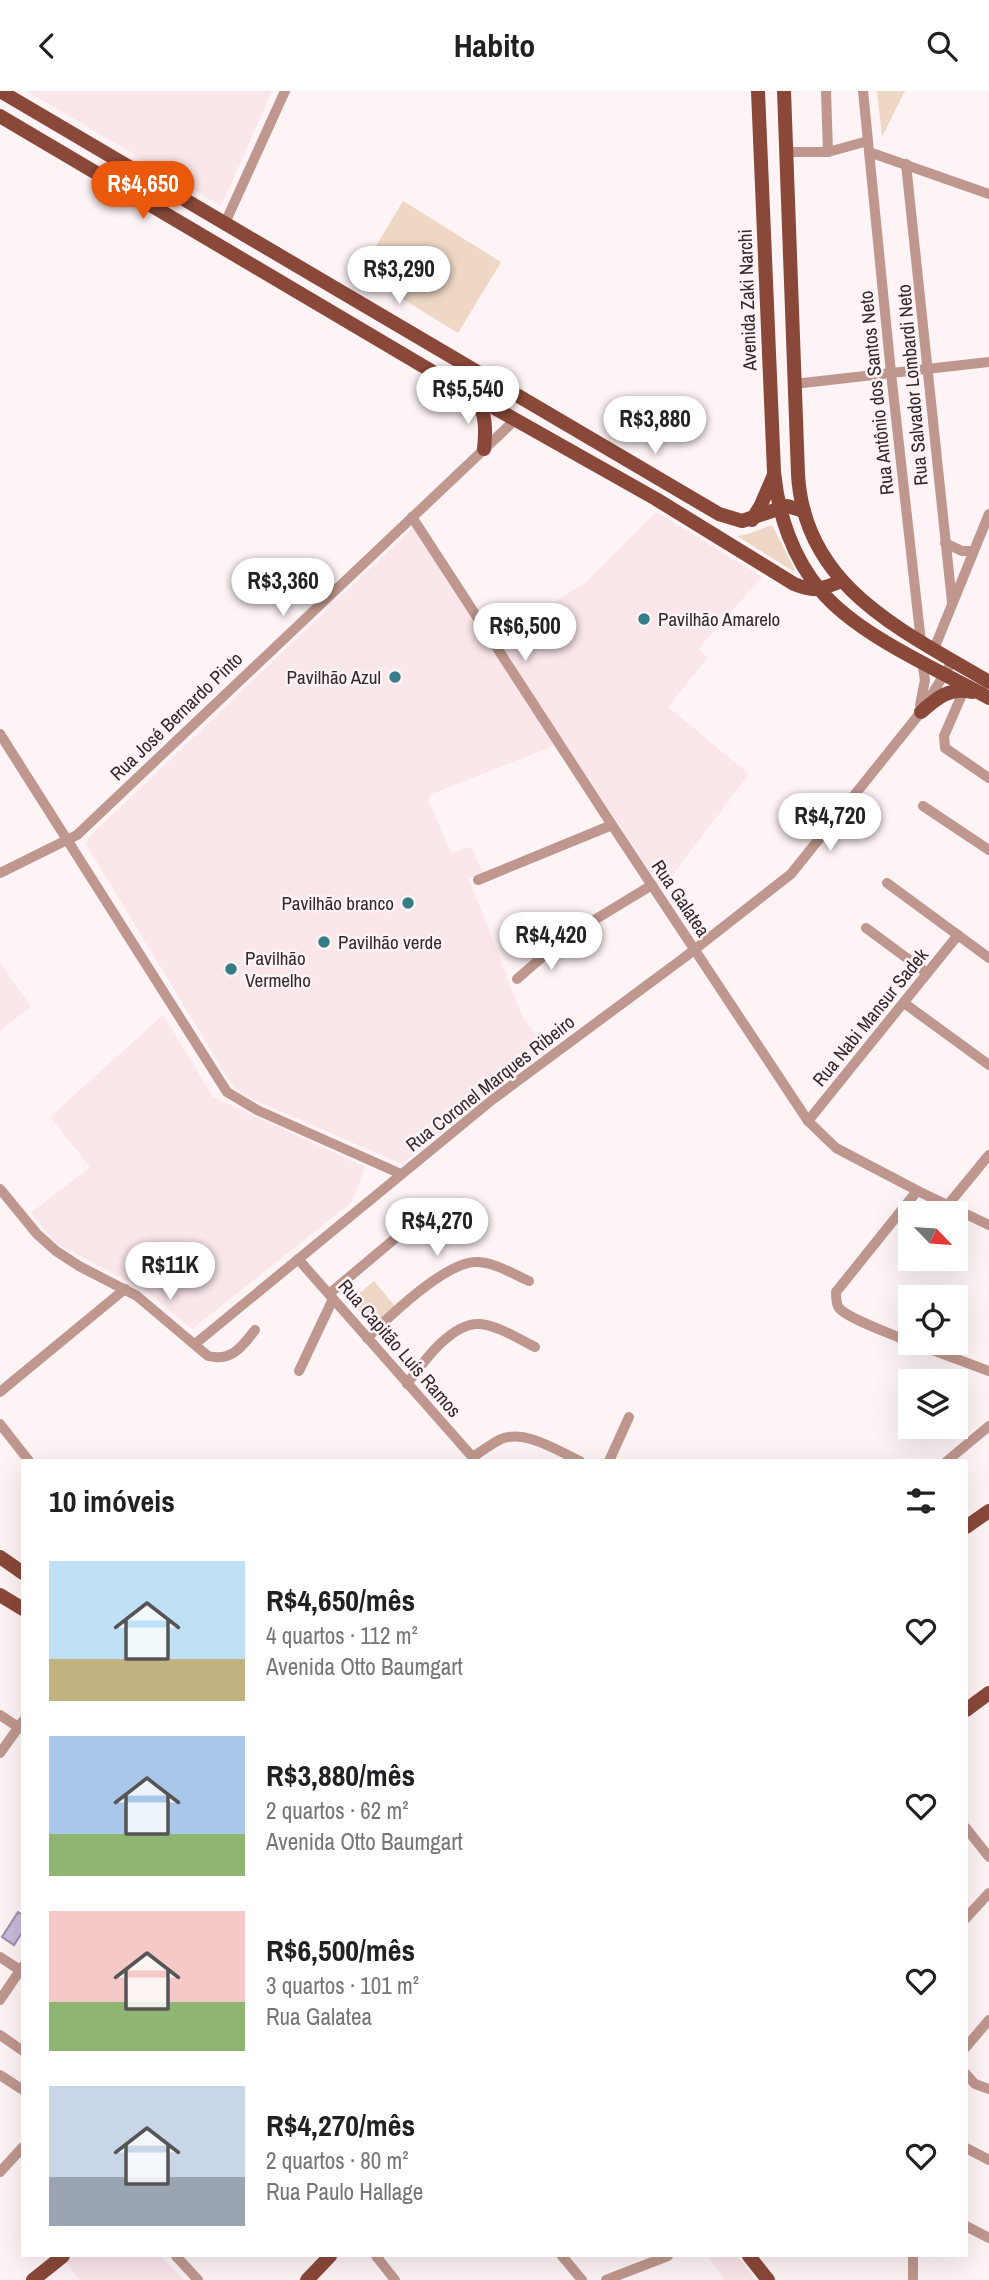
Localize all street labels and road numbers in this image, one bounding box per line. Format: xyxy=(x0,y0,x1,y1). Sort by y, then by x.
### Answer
street label: Avenida Zaki Narchi xyxy=(732,229,763,372)
street label: Rua Salvador Lombardi Neto xyxy=(890,283,934,487)
street label: Rua Antônio dos Santos Neto xyxy=(852,290,900,496)
street label: Rua José Bernardo Pinto xyxy=(104,646,248,786)
street label: Rua Galatea xyxy=(646,854,716,942)
street label: Rua Nabi Mansur Sadek xyxy=(806,942,934,1091)
street label: Rua Coronel Marques Ribeiro xyxy=(400,1009,580,1157)
street label: Rua Capitão Luís Ramos xyxy=(333,1273,467,1423)

